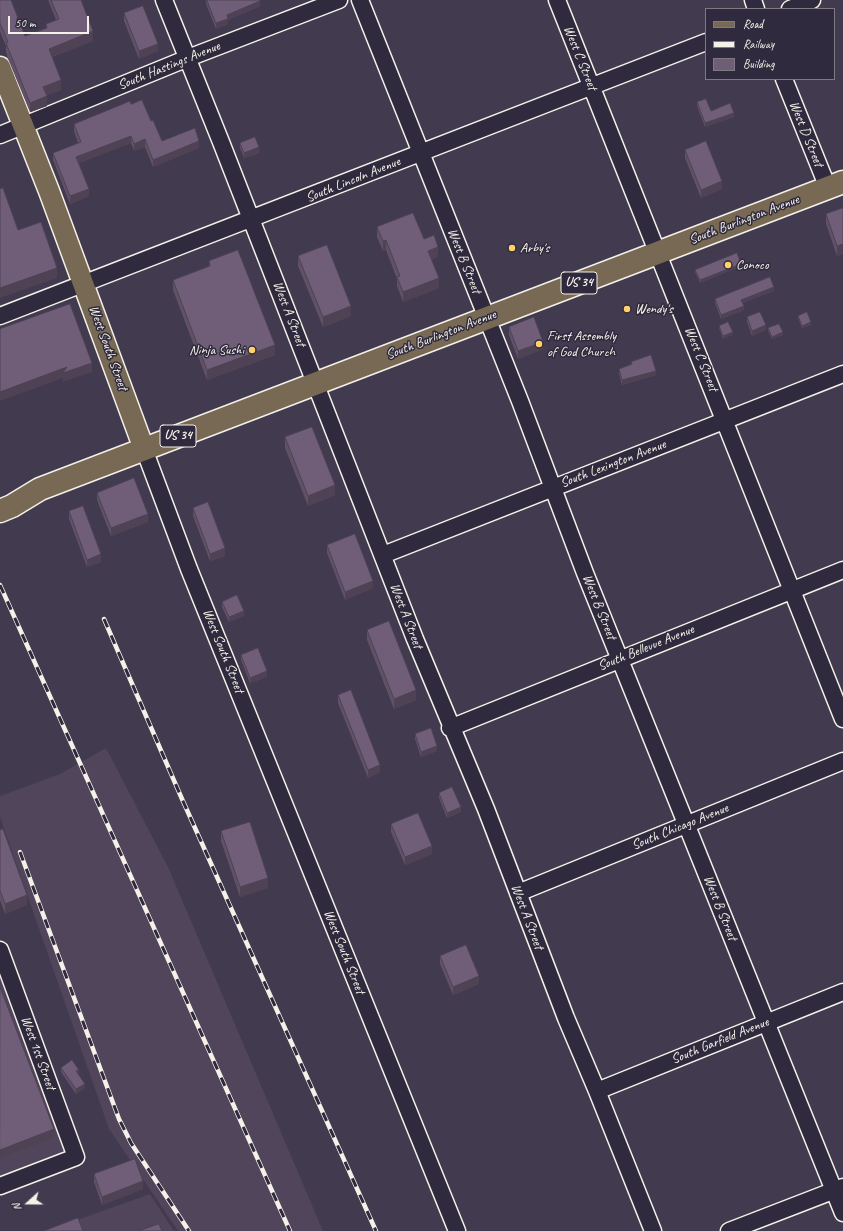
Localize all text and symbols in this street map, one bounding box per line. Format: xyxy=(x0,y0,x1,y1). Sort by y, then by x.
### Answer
scale bar xyxy=(10,8,91,34)
legend xyxy=(705,8,835,80)
text: 50 m xyxy=(15,15,35,31)
text: Road xyxy=(743,16,763,32)
street label: West C Street xyxy=(559,23,601,93)
text: Railway xyxy=(743,36,774,52)
street label: South Hastings Avenue xyxy=(115,38,223,94)
text: Building xyxy=(743,56,775,72)
street label: West D Street xyxy=(785,99,827,169)
street label: South Lincoln Avenue xyxy=(303,153,403,207)
street label: South Burlington Avenue xyxy=(687,191,801,249)
street label: West B Street xyxy=(443,226,485,296)
place label: Arby's xyxy=(520,240,549,256)
marker: Arby's xyxy=(507,243,517,253)
place label: Conoco xyxy=(736,257,769,273)
marker: Conoco xyxy=(723,260,733,270)
road number: US 34 xyxy=(561,272,597,294)
street label: West A Street xyxy=(269,279,309,349)
place label: Wendy's xyxy=(635,301,673,317)
street label: West South Street xyxy=(85,303,131,393)
marker: Wendy's xyxy=(622,304,632,314)
street label: South Burlington Avenue xyxy=(384,306,498,364)
street label: West C Street xyxy=(680,324,722,394)
place label: First Assembly of God Church xyxy=(547,328,616,360)
marker: First Assembly of God Church xyxy=(534,339,544,349)
place label: Ninja Sushi xyxy=(189,342,244,358)
marker: Ninja Sushi xyxy=(247,345,257,355)
road number: US 34 xyxy=(160,425,196,447)
street label: South Lexington Avenue xyxy=(558,436,668,492)
street label: West B Street xyxy=(578,572,620,642)
street label: West A Street xyxy=(386,581,426,651)
street label: West South Street xyxy=(199,606,247,696)
street label: South Bellevue Avenue xyxy=(595,621,697,675)
street label: South Chicago Avenue xyxy=(629,800,731,854)
street label: West B Street xyxy=(699,873,741,943)
street label: West A Street xyxy=(507,882,547,952)
street label: West South Street xyxy=(320,907,368,997)
street label: West 1st Street xyxy=(17,1014,59,1092)
street label: South Garfield Avenue xyxy=(669,1014,771,1068)
north arrow xyxy=(8,1183,48,1223)
text: N xyxy=(9,1202,25,1213)

